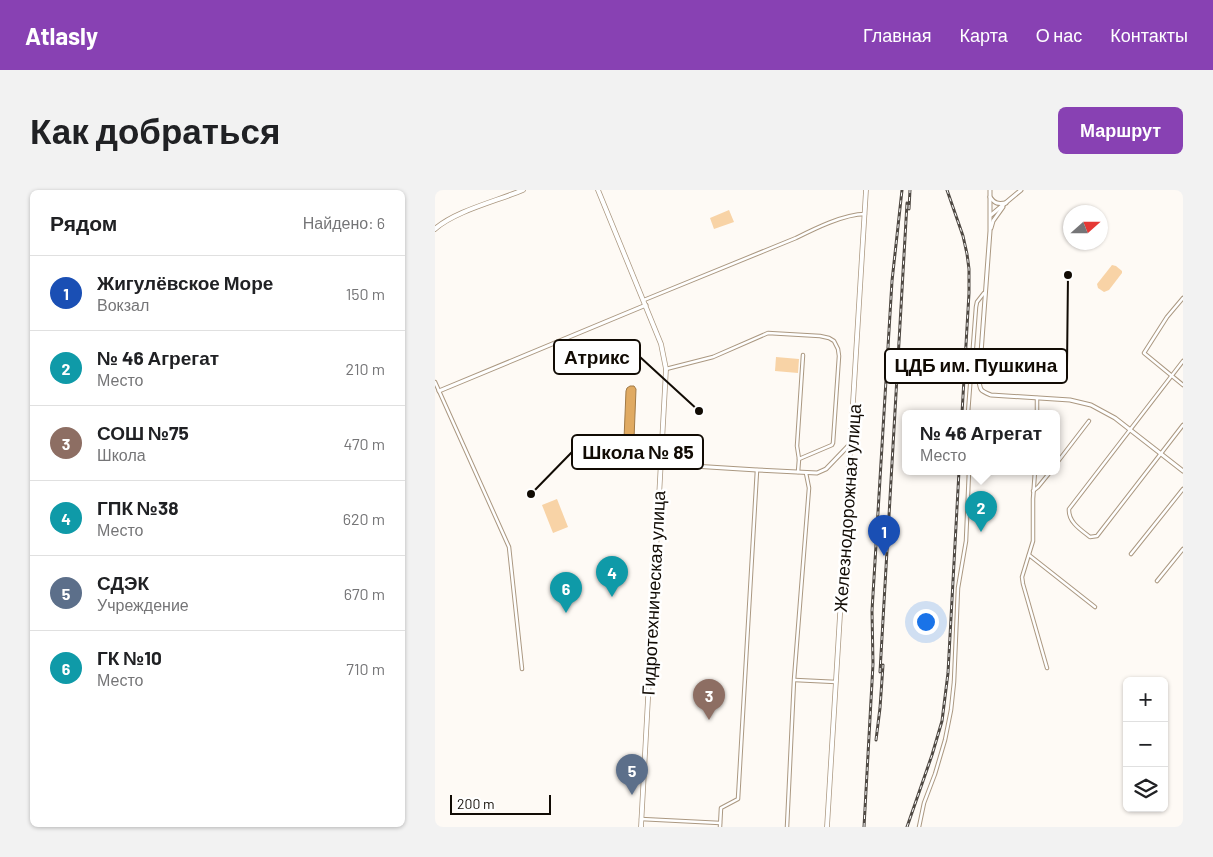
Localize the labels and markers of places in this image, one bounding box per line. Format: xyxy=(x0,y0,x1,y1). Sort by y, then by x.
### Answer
callout: Атрикс xyxy=(554,340,640,374)
callout: ЦДБ им. Пушкина xyxy=(885,349,1067,383)
callout: Школа № 85 xyxy=(572,435,703,469)
pin: 2 xyxy=(965,491,997,532)
pin: 1 xyxy=(868,515,900,556)
pin: 4 xyxy=(596,556,628,597)
pin: 6 xyxy=(550,572,582,613)
pin: 3 xyxy=(693,679,725,720)
pin: 5 xyxy=(616,754,648,795)

